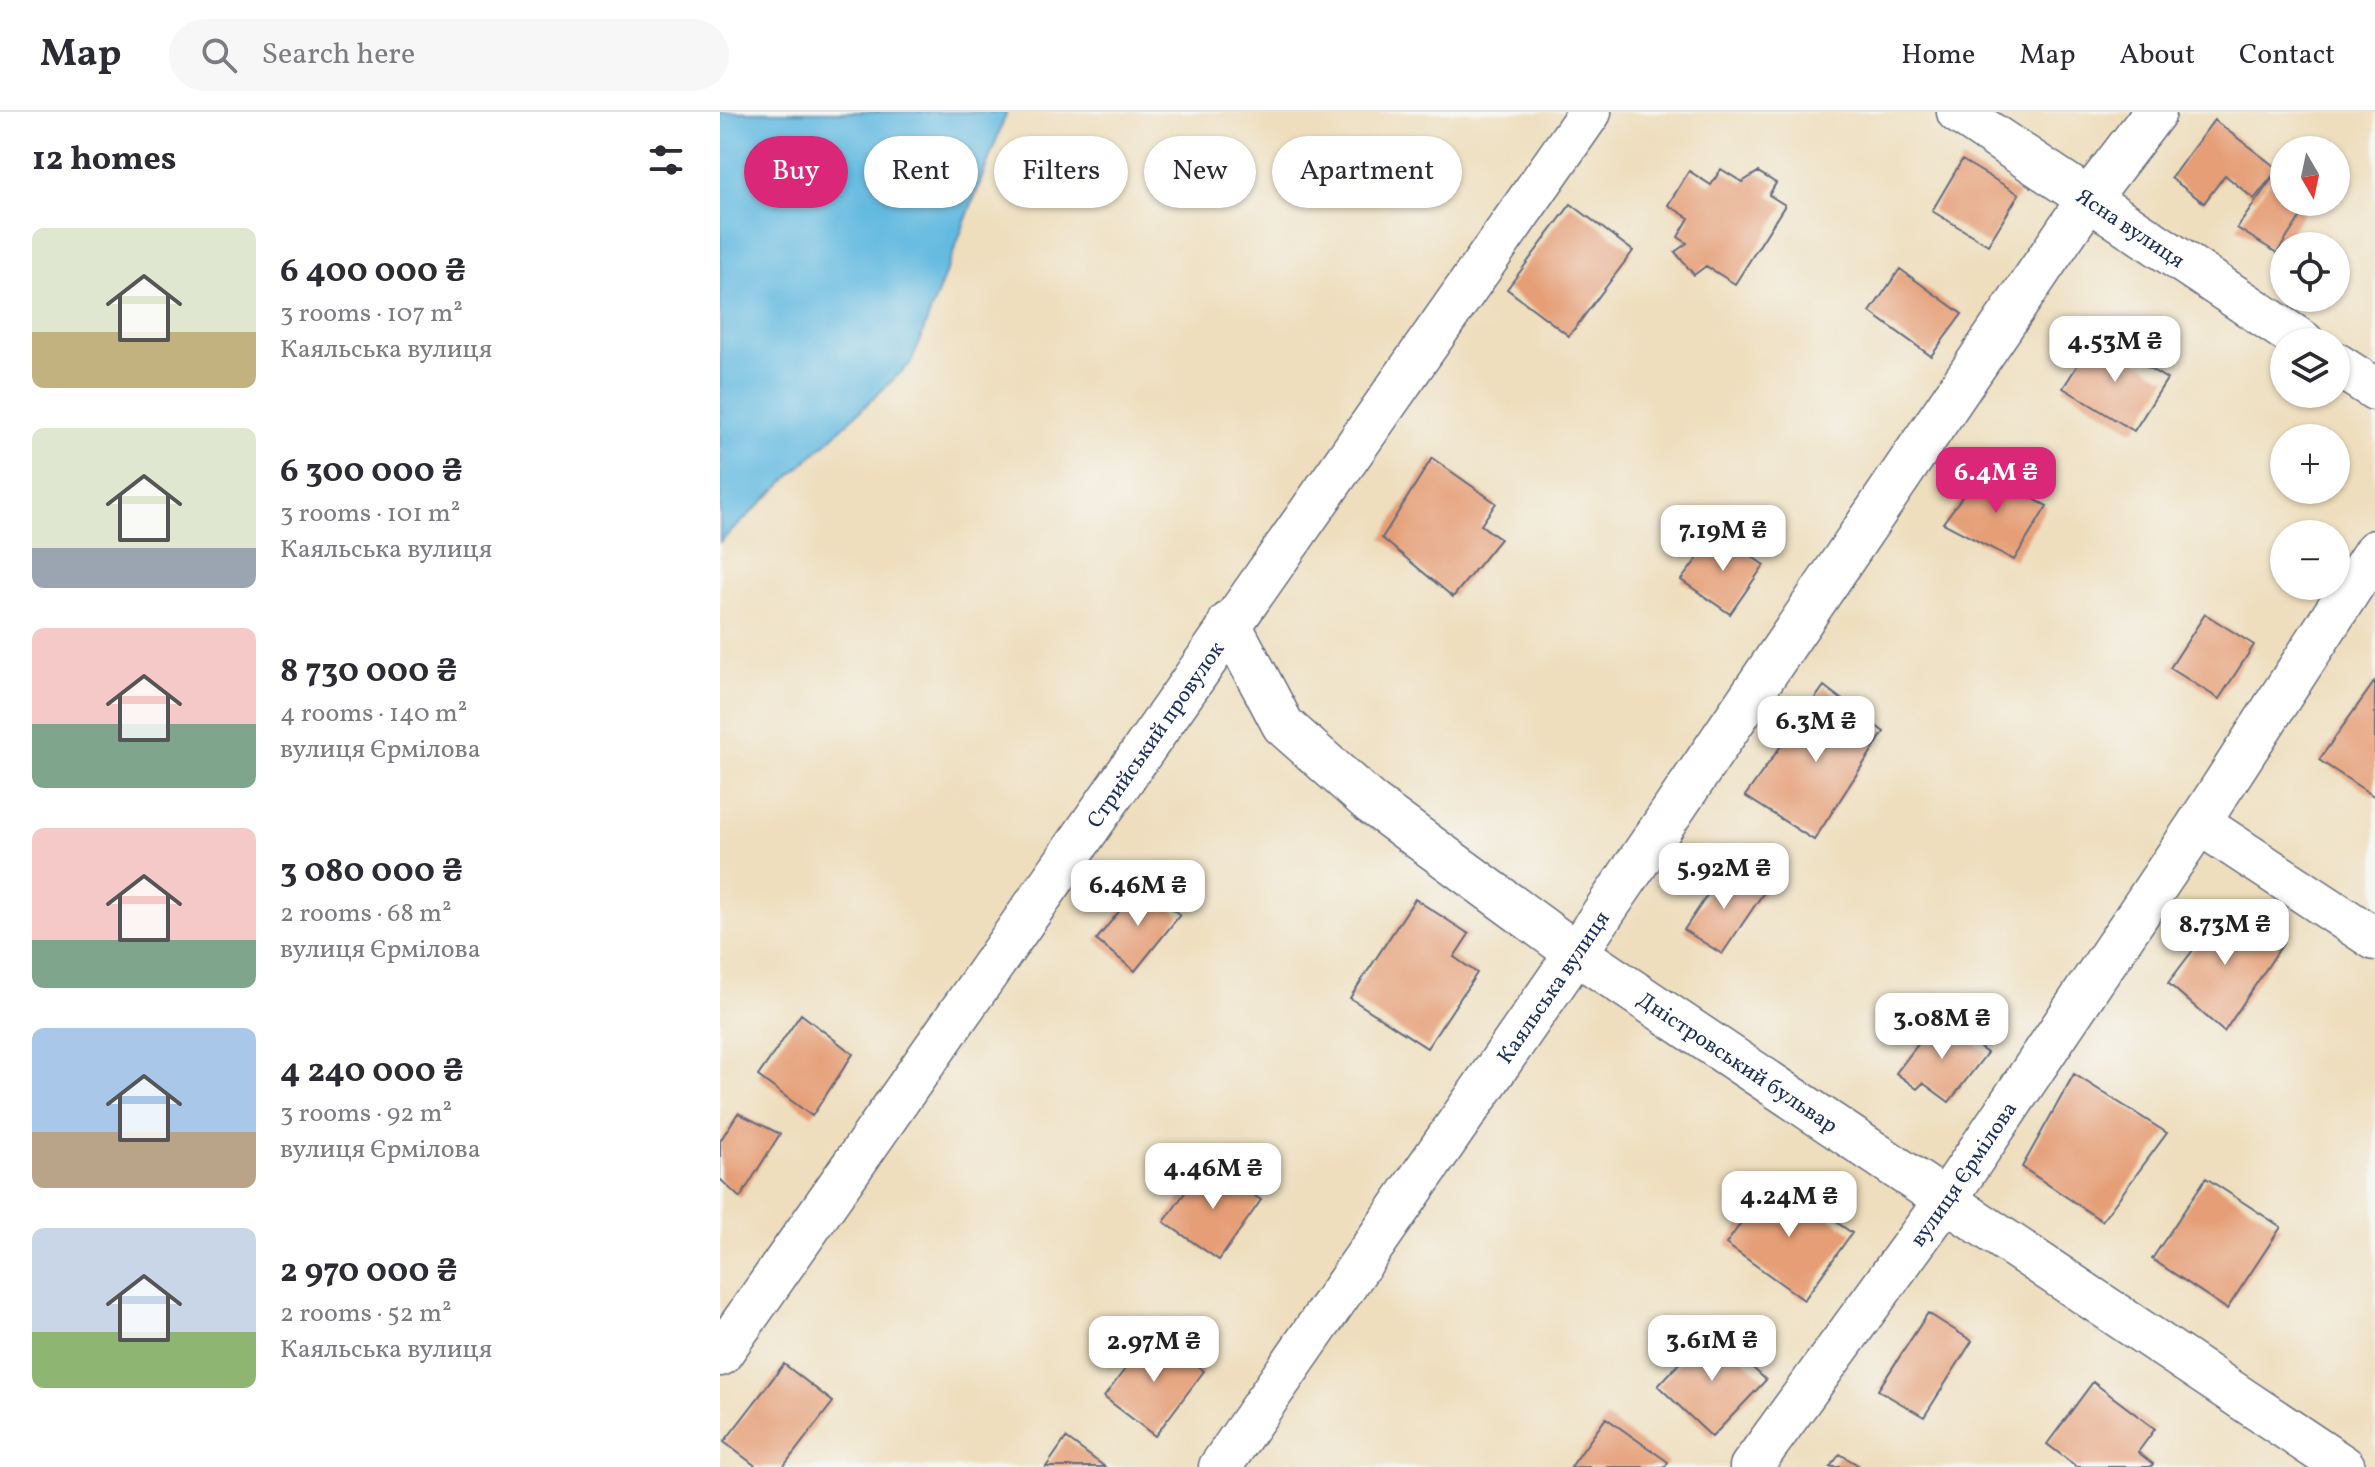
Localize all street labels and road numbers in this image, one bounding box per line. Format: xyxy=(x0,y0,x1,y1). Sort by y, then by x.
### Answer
street label: Ясна вулиця xyxy=(2069,182,2190,277)
street label: Стрийський провулок xyxy=(1080,636,1233,835)
street label: Каяльська вулиця xyxy=(1491,905,1618,1071)
street label: Дністровський бульвар xyxy=(1630,985,1843,1142)
street label: вулиця Єрмілова xyxy=(1904,1096,2026,1254)

